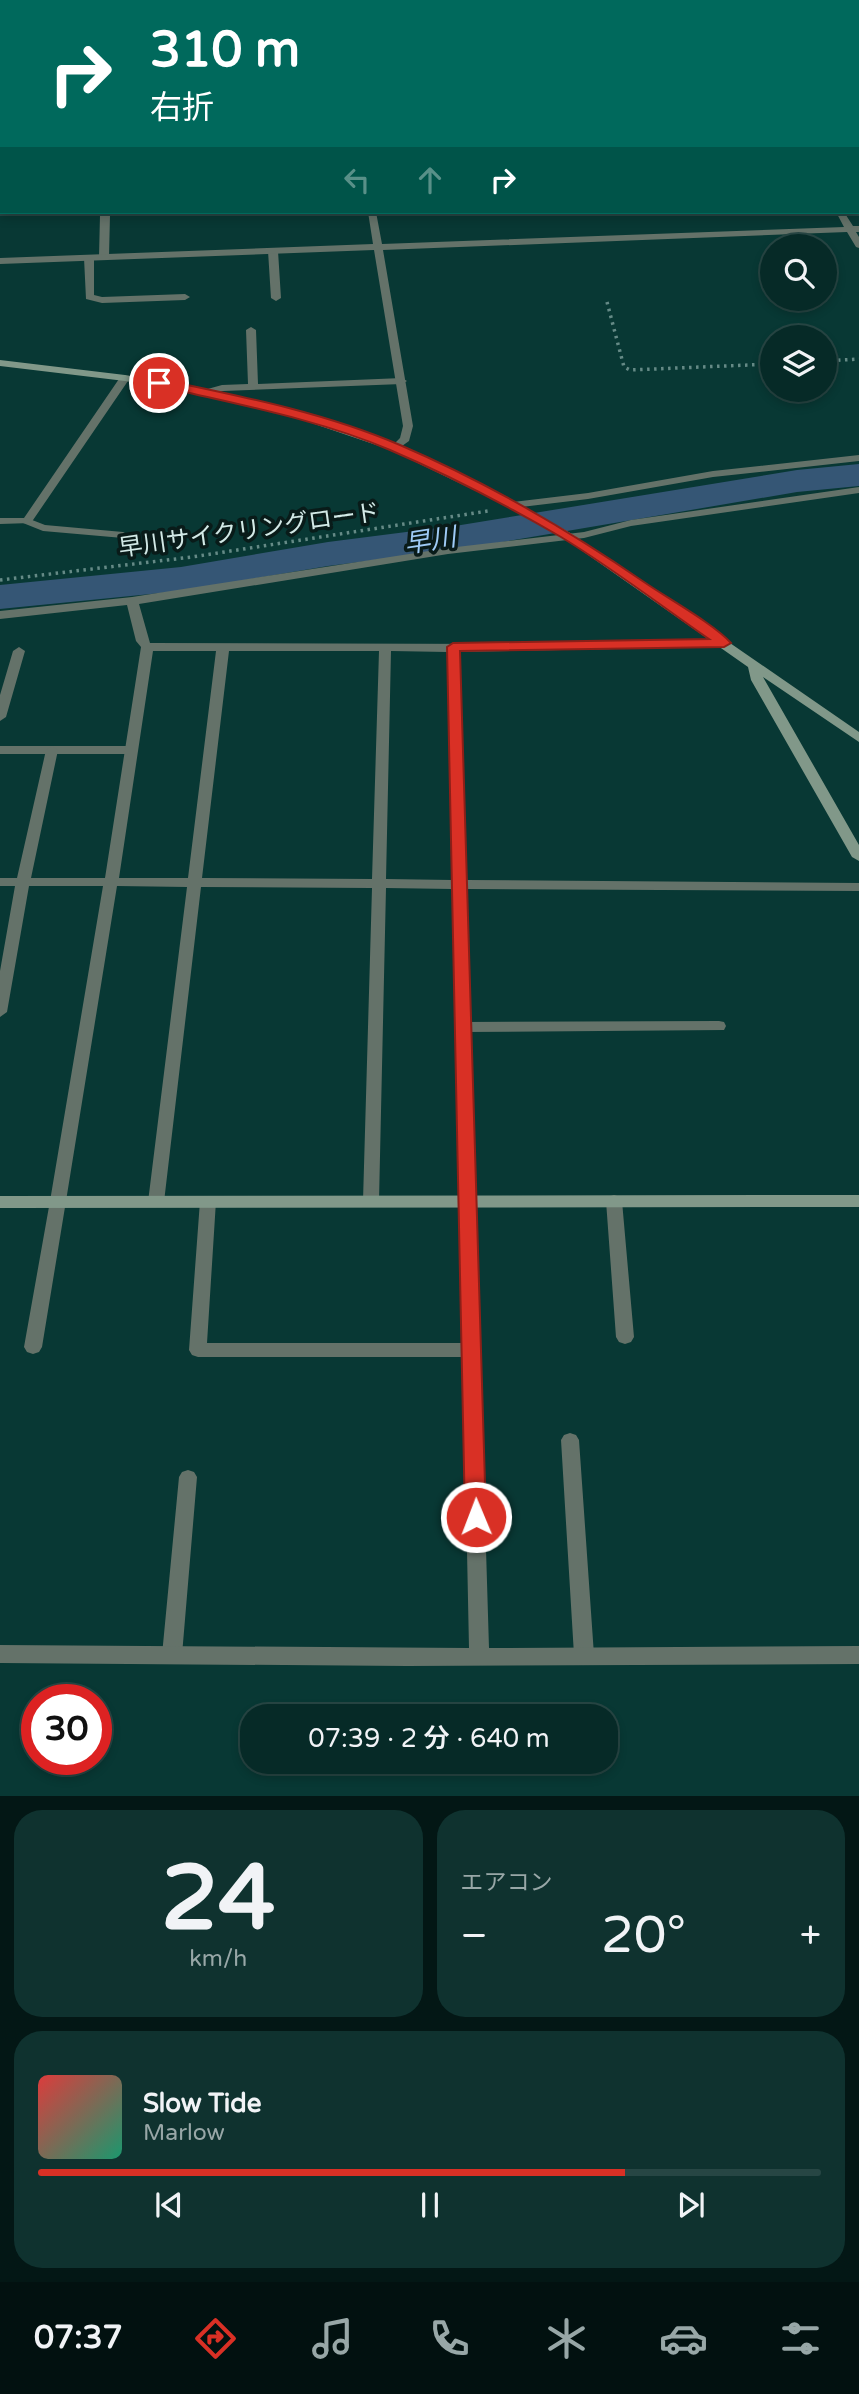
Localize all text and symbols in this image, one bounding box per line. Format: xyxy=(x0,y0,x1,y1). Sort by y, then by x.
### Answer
text: 310 m xyxy=(150,21,300,80)
icon: right xyxy=(35,28,126,119)
text: 右折 xyxy=(150,89,214,127)
icon: left xyxy=(338,161,376,199)
icon: ahead xyxy=(411,161,449,199)
icon: right xyxy=(484,161,522,199)
map controls xyxy=(760,234,837,402)
button: search xyxy=(760,234,837,311)
button: layers xyxy=(760,325,837,402)
pin xyxy=(129,353,189,413)
icon: arrive xyxy=(140,364,178,402)
street label: 早川サイクリングロード xyxy=(117,498,382,563)
water label: 早川 xyxy=(402,521,461,560)
position arrow xyxy=(439,1480,513,1554)
speed limit sign: 30 xyxy=(21,1684,112,1775)
text: 07:39 · 2 分 · 640 m xyxy=(308,1723,550,1754)
text: 24 xyxy=(161,1844,275,1954)
text: エアコン xyxy=(461,1869,553,1897)
text: 20° xyxy=(601,1904,686,1967)
text: − xyxy=(461,1913,488,1959)
text: + xyxy=(800,1913,821,1959)
text: km/h xyxy=(189,1945,247,1973)
text: Slow Tide xyxy=(143,2088,261,2119)
text: Marlow xyxy=(143,2119,225,2147)
icon: previous xyxy=(150,2186,188,2224)
icon: pause xyxy=(411,2186,449,2224)
icon: next xyxy=(672,2186,710,2224)
icon: directions xyxy=(191,2314,240,2363)
icon: music xyxy=(308,2314,357,2363)
icon: phone xyxy=(425,2314,474,2363)
icon: climate xyxy=(542,2314,591,2363)
icon: car xyxy=(659,2314,708,2363)
icon: filters xyxy=(776,2314,825,2363)
text: 07:37 xyxy=(34,2319,123,2357)

